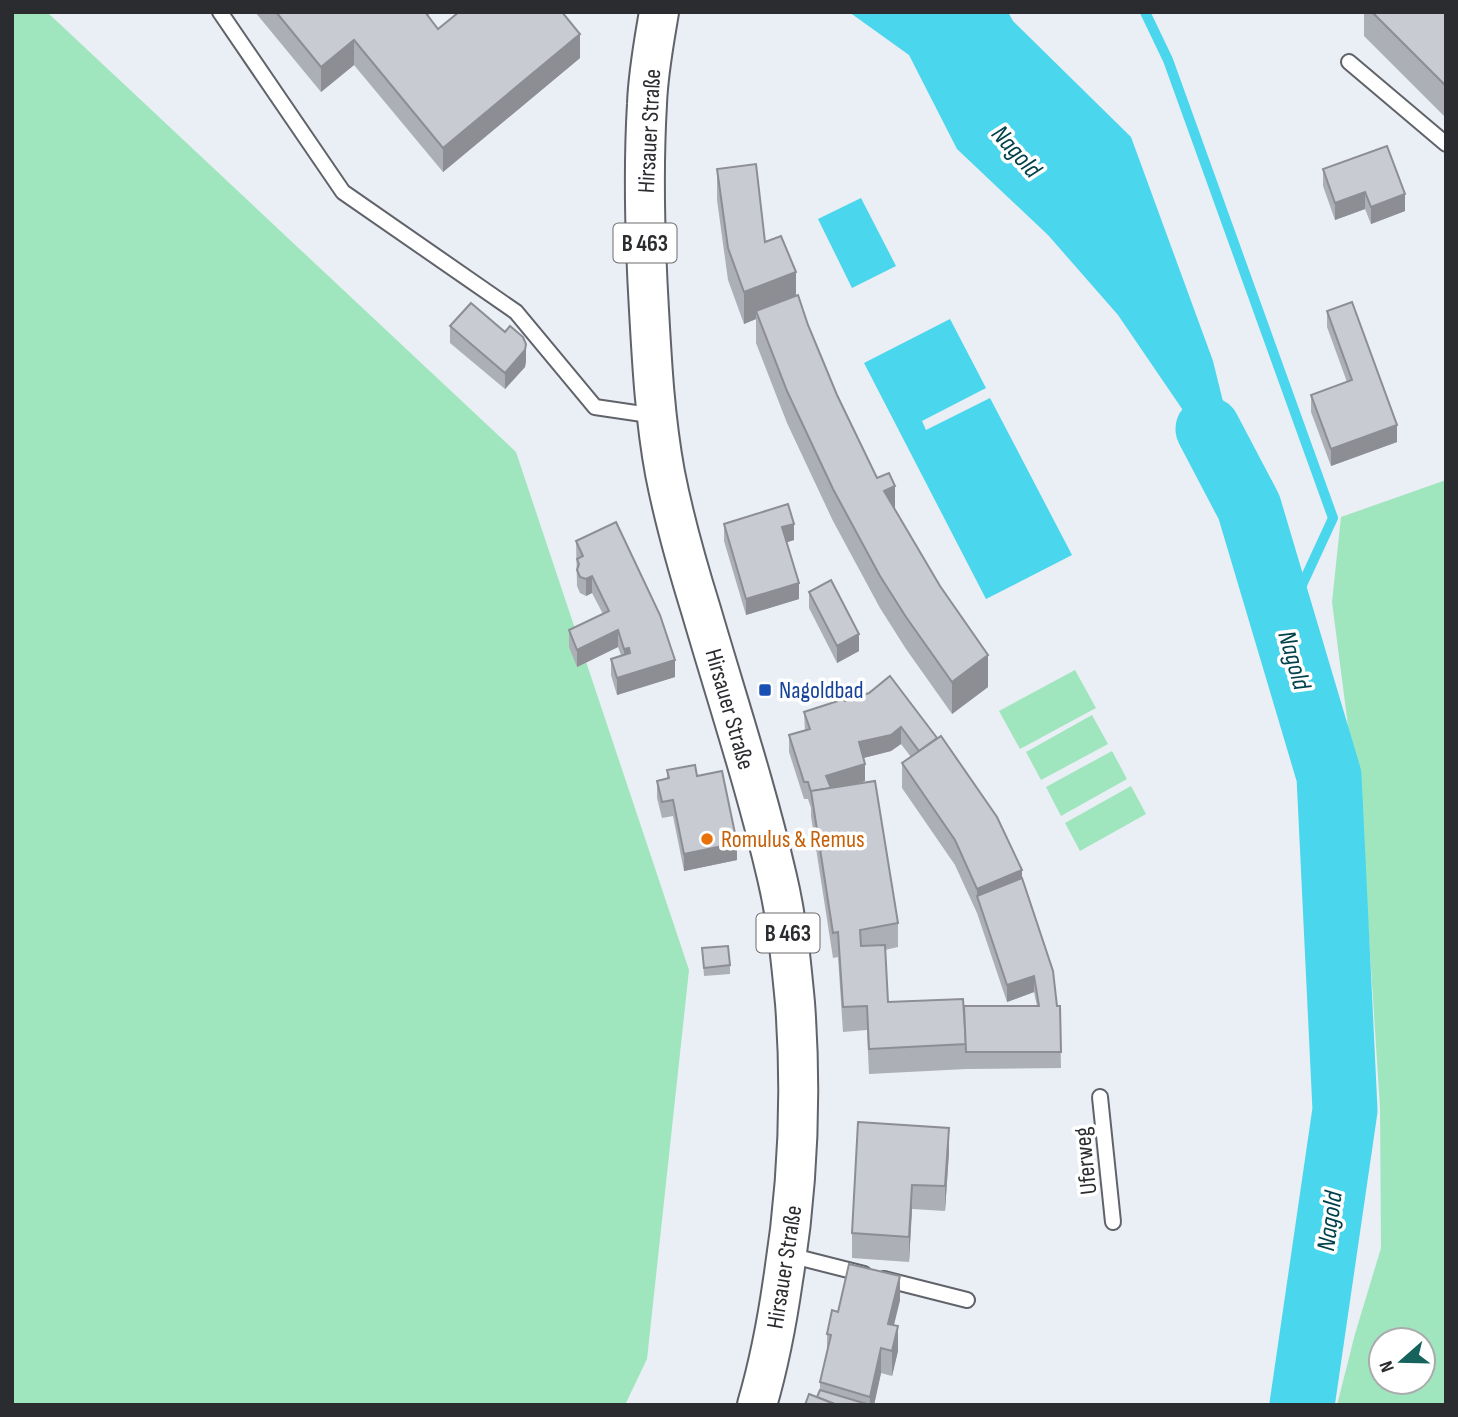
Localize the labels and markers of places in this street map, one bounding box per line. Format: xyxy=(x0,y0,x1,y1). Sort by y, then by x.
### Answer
place label: Nagoldbad xyxy=(779,676,864,705)
marker: Nagoldbad xyxy=(757,682,773,698)
place label: Romulus & Remus xyxy=(721,825,865,854)
marker: Romulus & Remus xyxy=(699,831,715,847)

